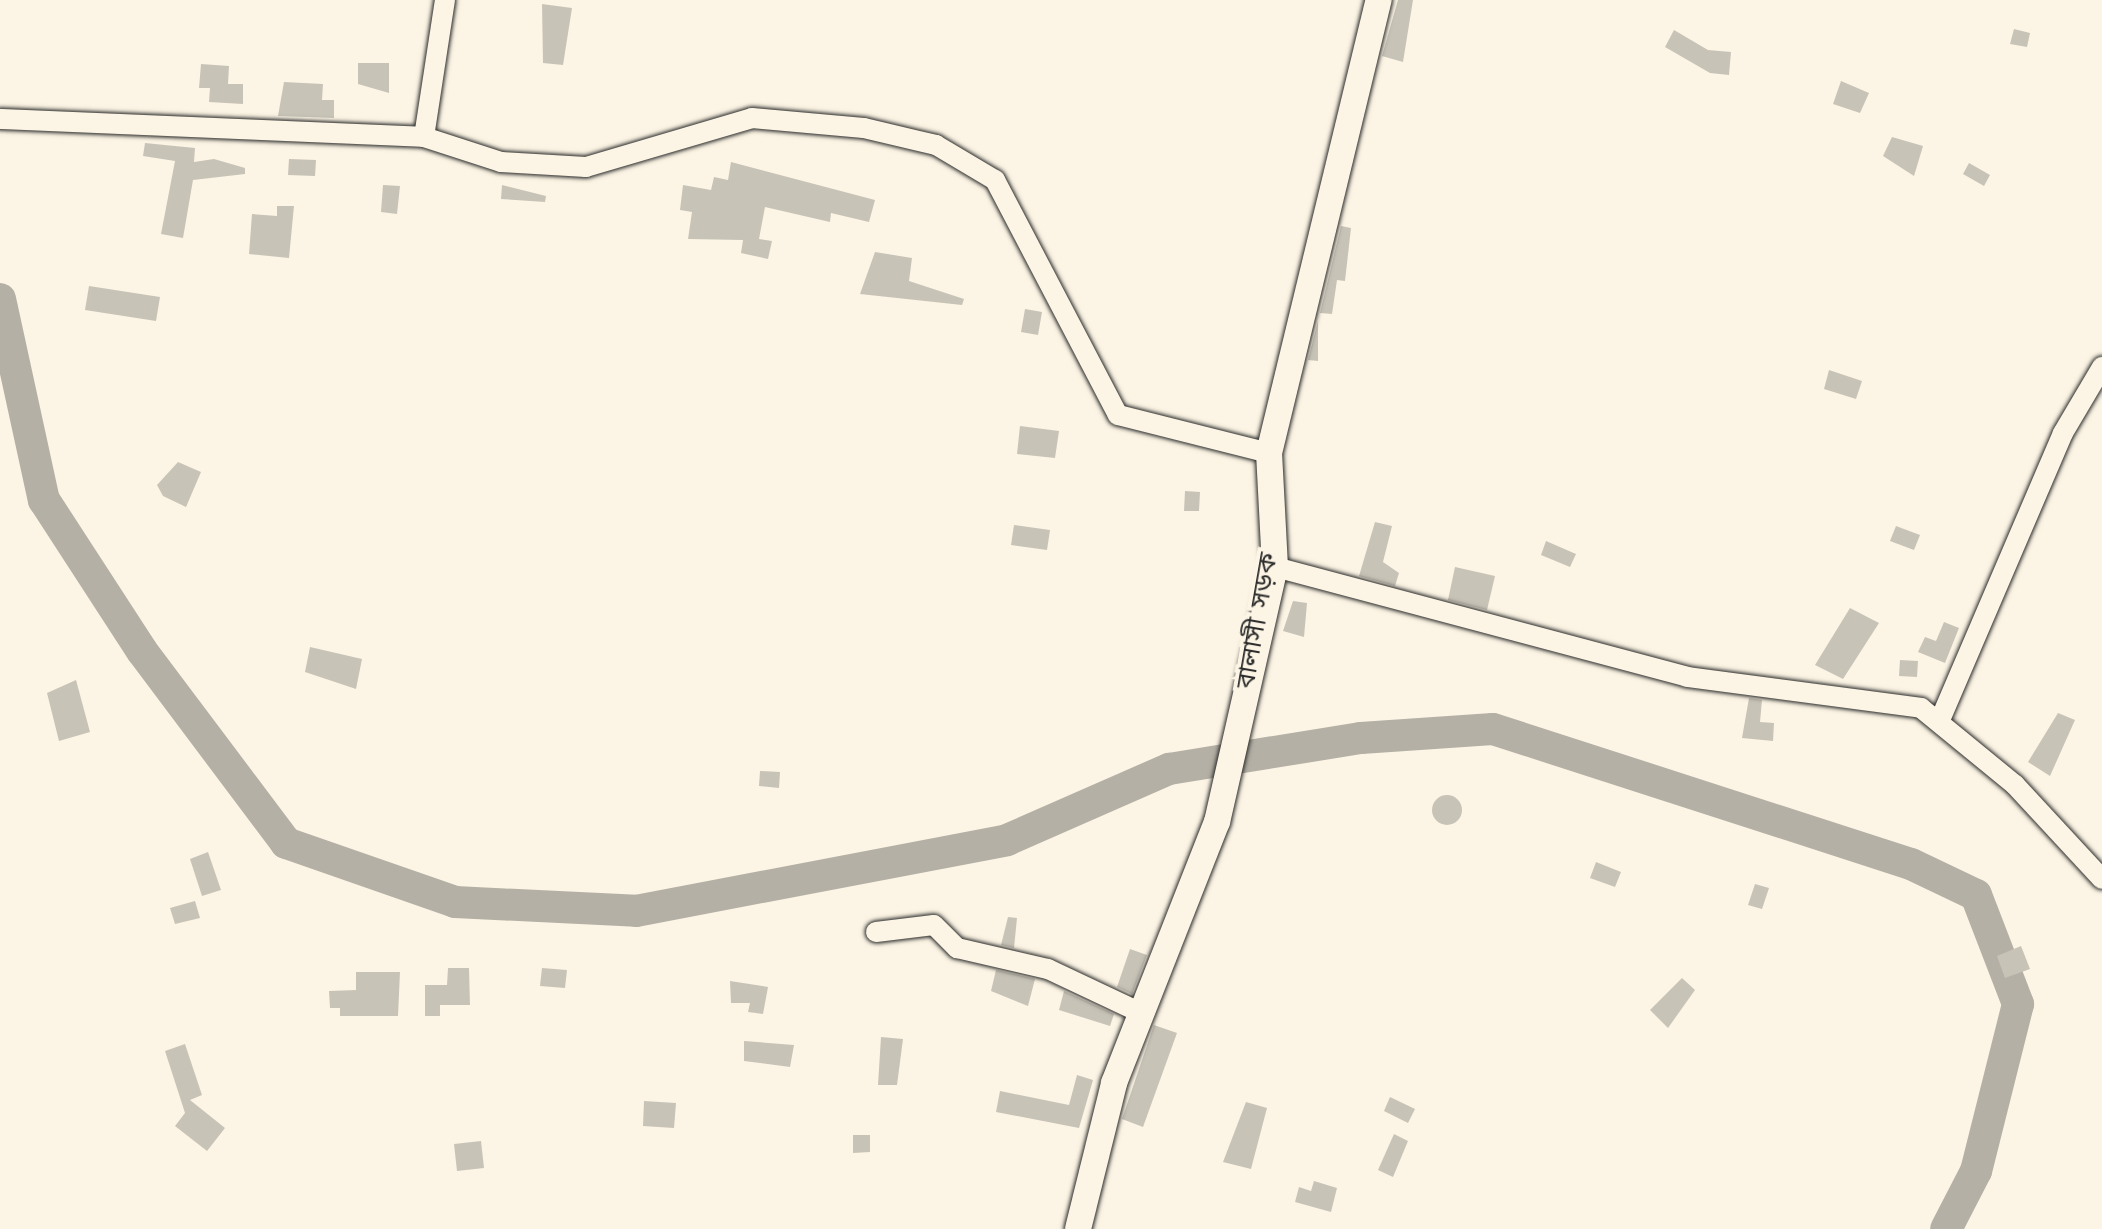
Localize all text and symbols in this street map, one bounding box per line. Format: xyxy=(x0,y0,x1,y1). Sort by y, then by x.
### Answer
street label: বালাসী সড়ক xyxy=(1232,551,1286,691)

